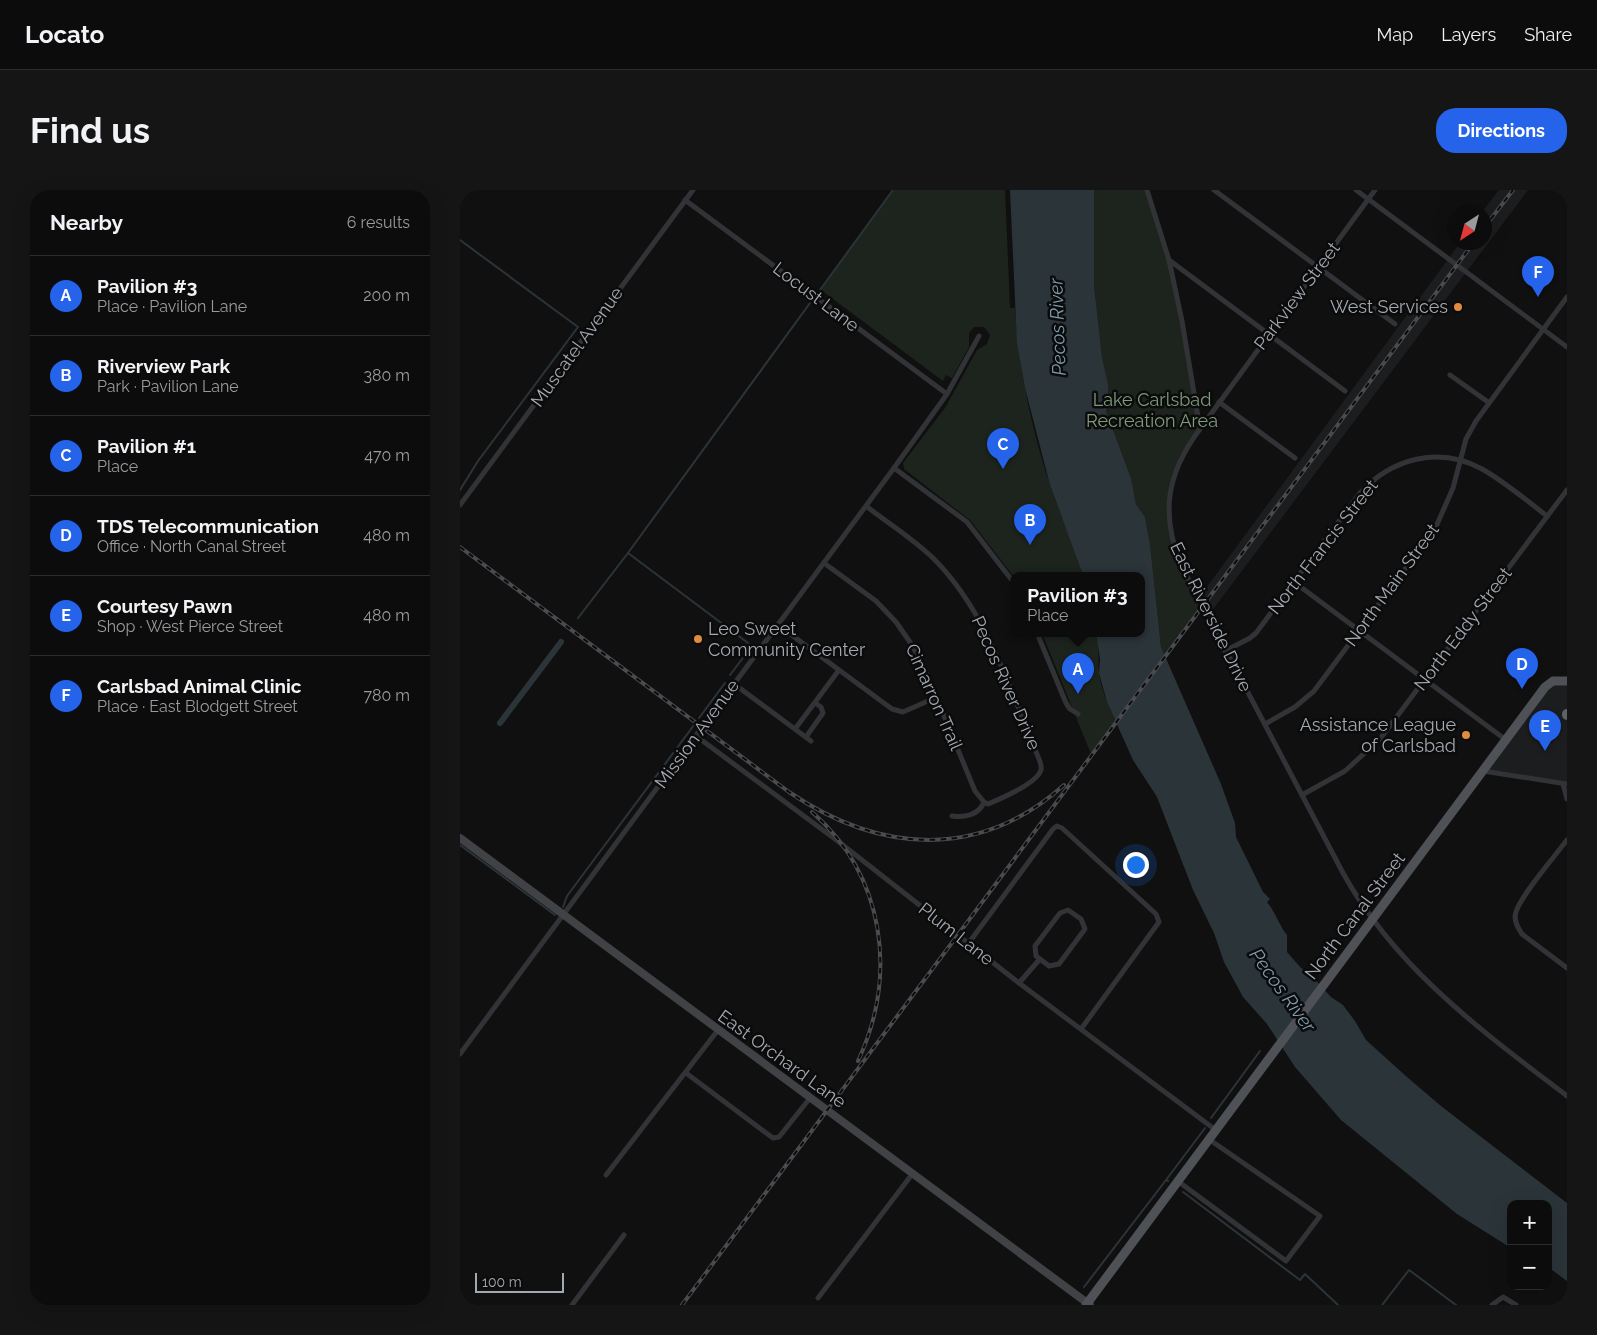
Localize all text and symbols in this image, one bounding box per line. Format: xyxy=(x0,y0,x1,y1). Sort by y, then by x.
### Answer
text: Locato xyxy=(25,20,104,49)
text: Map xyxy=(1377,24,1413,45)
text: Layers xyxy=(1441,24,1496,45)
text: Share xyxy=(1524,24,1572,45)
button: Directions xyxy=(1436,108,1567,153)
text: Find us xyxy=(30,110,150,151)
north arrow xyxy=(1447,205,1492,250)
text: Nearby xyxy=(50,210,123,235)
text: 6 results xyxy=(347,213,410,232)
street label: Parkview Street xyxy=(1249,238,1344,354)
pin: F xyxy=(1522,256,1554,297)
street label: Locust Lane xyxy=(769,257,864,336)
text: Pavilion #3 xyxy=(97,275,197,297)
water label: Pecos River xyxy=(1044,276,1070,376)
street label: Muscatel Avenue xyxy=(526,282,627,411)
text: A xyxy=(61,286,71,305)
text: 200 m xyxy=(363,286,410,305)
place label: West Services xyxy=(1330,296,1448,317)
text: Place · Pavilion Lane xyxy=(97,297,247,316)
marker: West Services xyxy=(1452,301,1464,313)
text: Riverview Park xyxy=(97,355,230,377)
text: B xyxy=(61,366,71,385)
text: 380 m xyxy=(363,366,410,385)
text: Park · Pavilion Lane xyxy=(97,377,239,396)
park label: Lake Carlsbad Recreation Area xyxy=(1086,389,1218,431)
pin: C xyxy=(987,428,1019,469)
text: Pavilion #1 xyxy=(97,435,196,457)
text: C xyxy=(61,446,71,465)
text: 470 m xyxy=(364,446,410,465)
text: Place xyxy=(97,457,138,476)
street label: North Francis Street xyxy=(1263,475,1382,618)
pin: B xyxy=(1014,504,1046,545)
text: TDS Telecommunication xyxy=(97,515,319,537)
street label: North Main Street xyxy=(1340,519,1443,650)
text: D xyxy=(60,526,72,545)
text: 480 m xyxy=(363,526,410,545)
text: Office · North Canal Street xyxy=(97,537,286,556)
street label: East Riverside Drive xyxy=(1166,539,1257,695)
street label: North Eddy Street xyxy=(1409,563,1516,694)
popup xyxy=(1010,572,1145,637)
text: Pavilion #3 xyxy=(1027,584,1128,606)
text: Courtesy Pawn xyxy=(97,595,232,617)
text: E xyxy=(61,606,71,625)
text: 480 m xyxy=(363,606,410,625)
text: Place xyxy=(1027,606,1068,625)
street label: Pecos River Drive xyxy=(968,613,1046,753)
text: Shop · West Pierce Street xyxy=(97,617,283,636)
place label: Leo Sweet Community Center xyxy=(708,618,866,660)
marker: Leo Sweet Community Center xyxy=(692,633,704,645)
street label: Cimarron Trail xyxy=(902,640,967,753)
pin: D xyxy=(1506,648,1538,689)
pin: A xyxy=(1062,653,1094,694)
text: Carlsbad Animal Clinic xyxy=(97,675,302,697)
street label: Mission Avenue xyxy=(650,675,743,792)
text: F xyxy=(61,686,71,705)
text: 780 m xyxy=(363,686,410,705)
text: Place · East Blodgett Street xyxy=(97,697,298,716)
pin: E xyxy=(1529,710,1561,751)
place label: Assistance League of Carlsbad xyxy=(1300,714,1456,756)
marker: Assistance League of Carlsbad xyxy=(1460,729,1472,741)
street label: North Canal Street xyxy=(1300,848,1409,983)
your location xyxy=(1123,852,1149,878)
street label: Plum Lane xyxy=(915,898,998,970)
water label: Pecos River xyxy=(1245,944,1321,1037)
street label: East Orchard Lane xyxy=(714,1005,851,1112)
map controls xyxy=(1507,1200,1552,1290)
button: + xyxy=(1507,1200,1552,1245)
button: − xyxy=(1507,1245,1552,1290)
scale bar xyxy=(475,1270,564,1293)
text: 100 m xyxy=(482,1274,522,1290)

